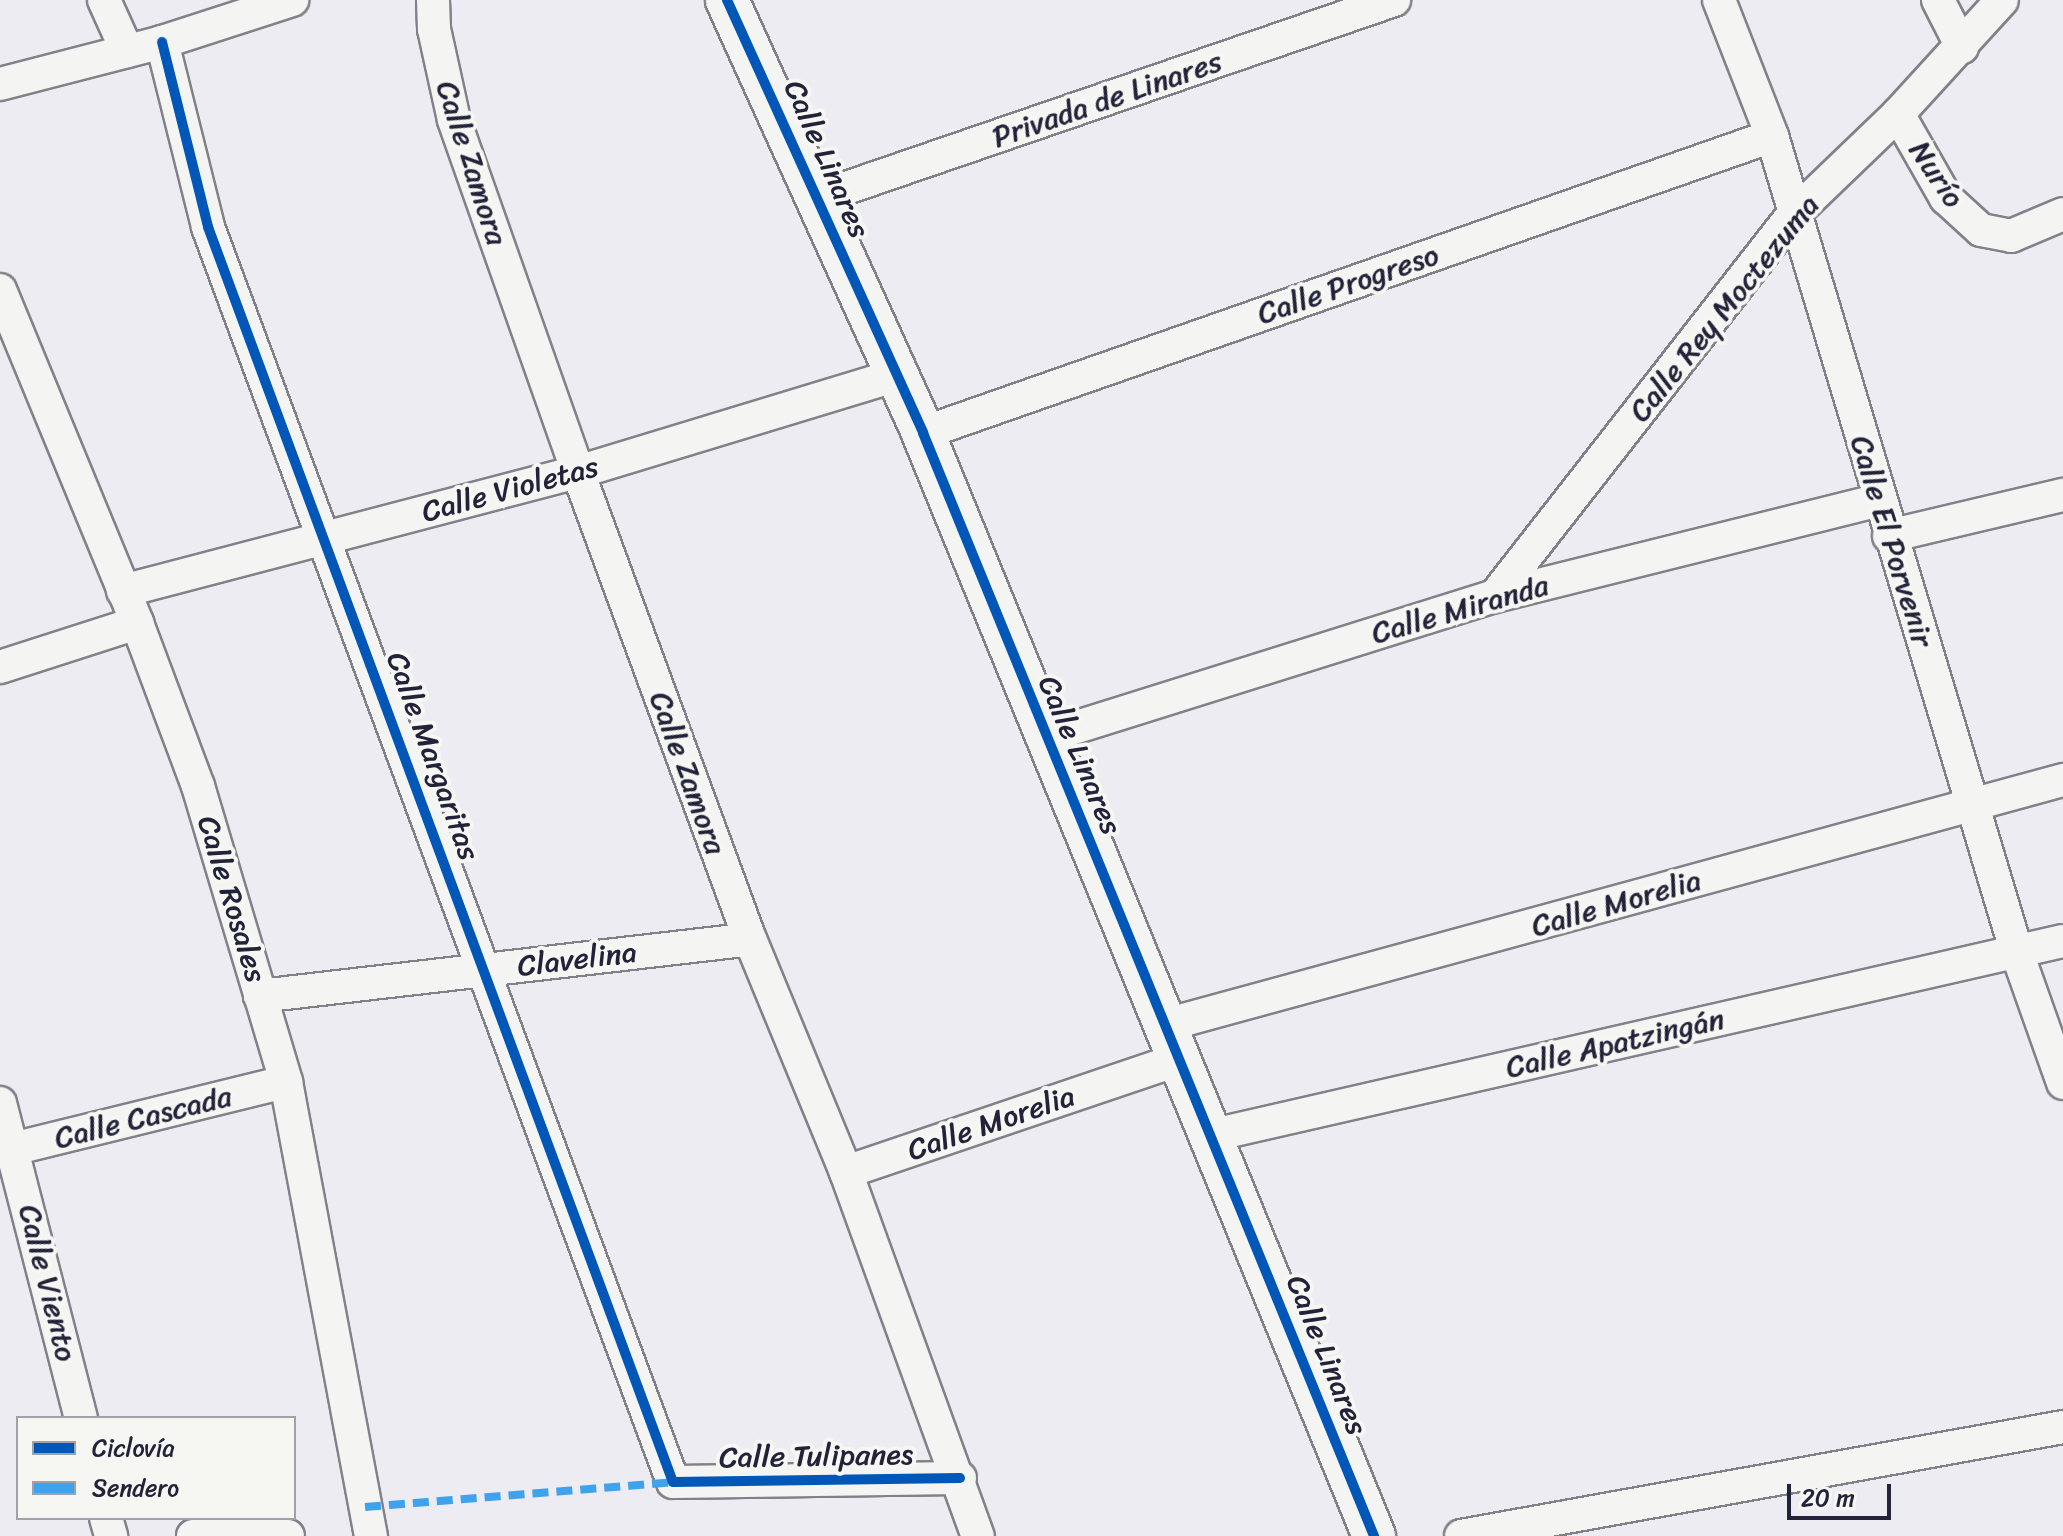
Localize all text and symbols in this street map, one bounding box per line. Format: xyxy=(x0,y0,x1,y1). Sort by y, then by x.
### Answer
street label: Privada de Linares xyxy=(989,43,1225,155)
street label: Calle Zamora xyxy=(428,76,516,250)
street label: Calle Linares xyxy=(777,76,877,242)
street label: Nurío xyxy=(1902,134,1972,214)
street label: Calle Rey Moctezuma xyxy=(1621,187,1827,429)
street label: Calle Progreso xyxy=(1252,236,1444,332)
street label: Calle El Porvenir xyxy=(1843,431,1941,651)
street label: Calle Violetas xyxy=(419,448,601,530)
street label: Calle Miranda xyxy=(1368,567,1552,651)
street label: Calle Margaritas xyxy=(379,647,487,865)
street label: Calle Linares xyxy=(1031,671,1129,839)
street label: Calle Zamora xyxy=(642,686,734,860)
street label: Calle Rosales xyxy=(190,812,274,986)
street label: Calle Morelia xyxy=(1528,862,1704,944)
street label: Clavelina xyxy=(515,934,639,984)
street label: Calle Apatzingán xyxy=(1502,1000,1728,1086)
street label: Calle Cascada xyxy=(50,1077,236,1157)
street label: Calle Morelia xyxy=(903,1078,1079,1168)
street label: Calle Viento xyxy=(11,1201,85,1365)
street label: Calle Linares xyxy=(1279,1271,1375,1439)
legend xyxy=(16,1416,296,1520)
text: Ciclovía xyxy=(92,1427,174,1469)
street label: Calle Tulipanes xyxy=(717,1436,915,1476)
text: Sendero xyxy=(92,1467,179,1509)
scale bar xyxy=(1791,1468,1895,1518)
text: 20 m xyxy=(1801,1477,1855,1519)

